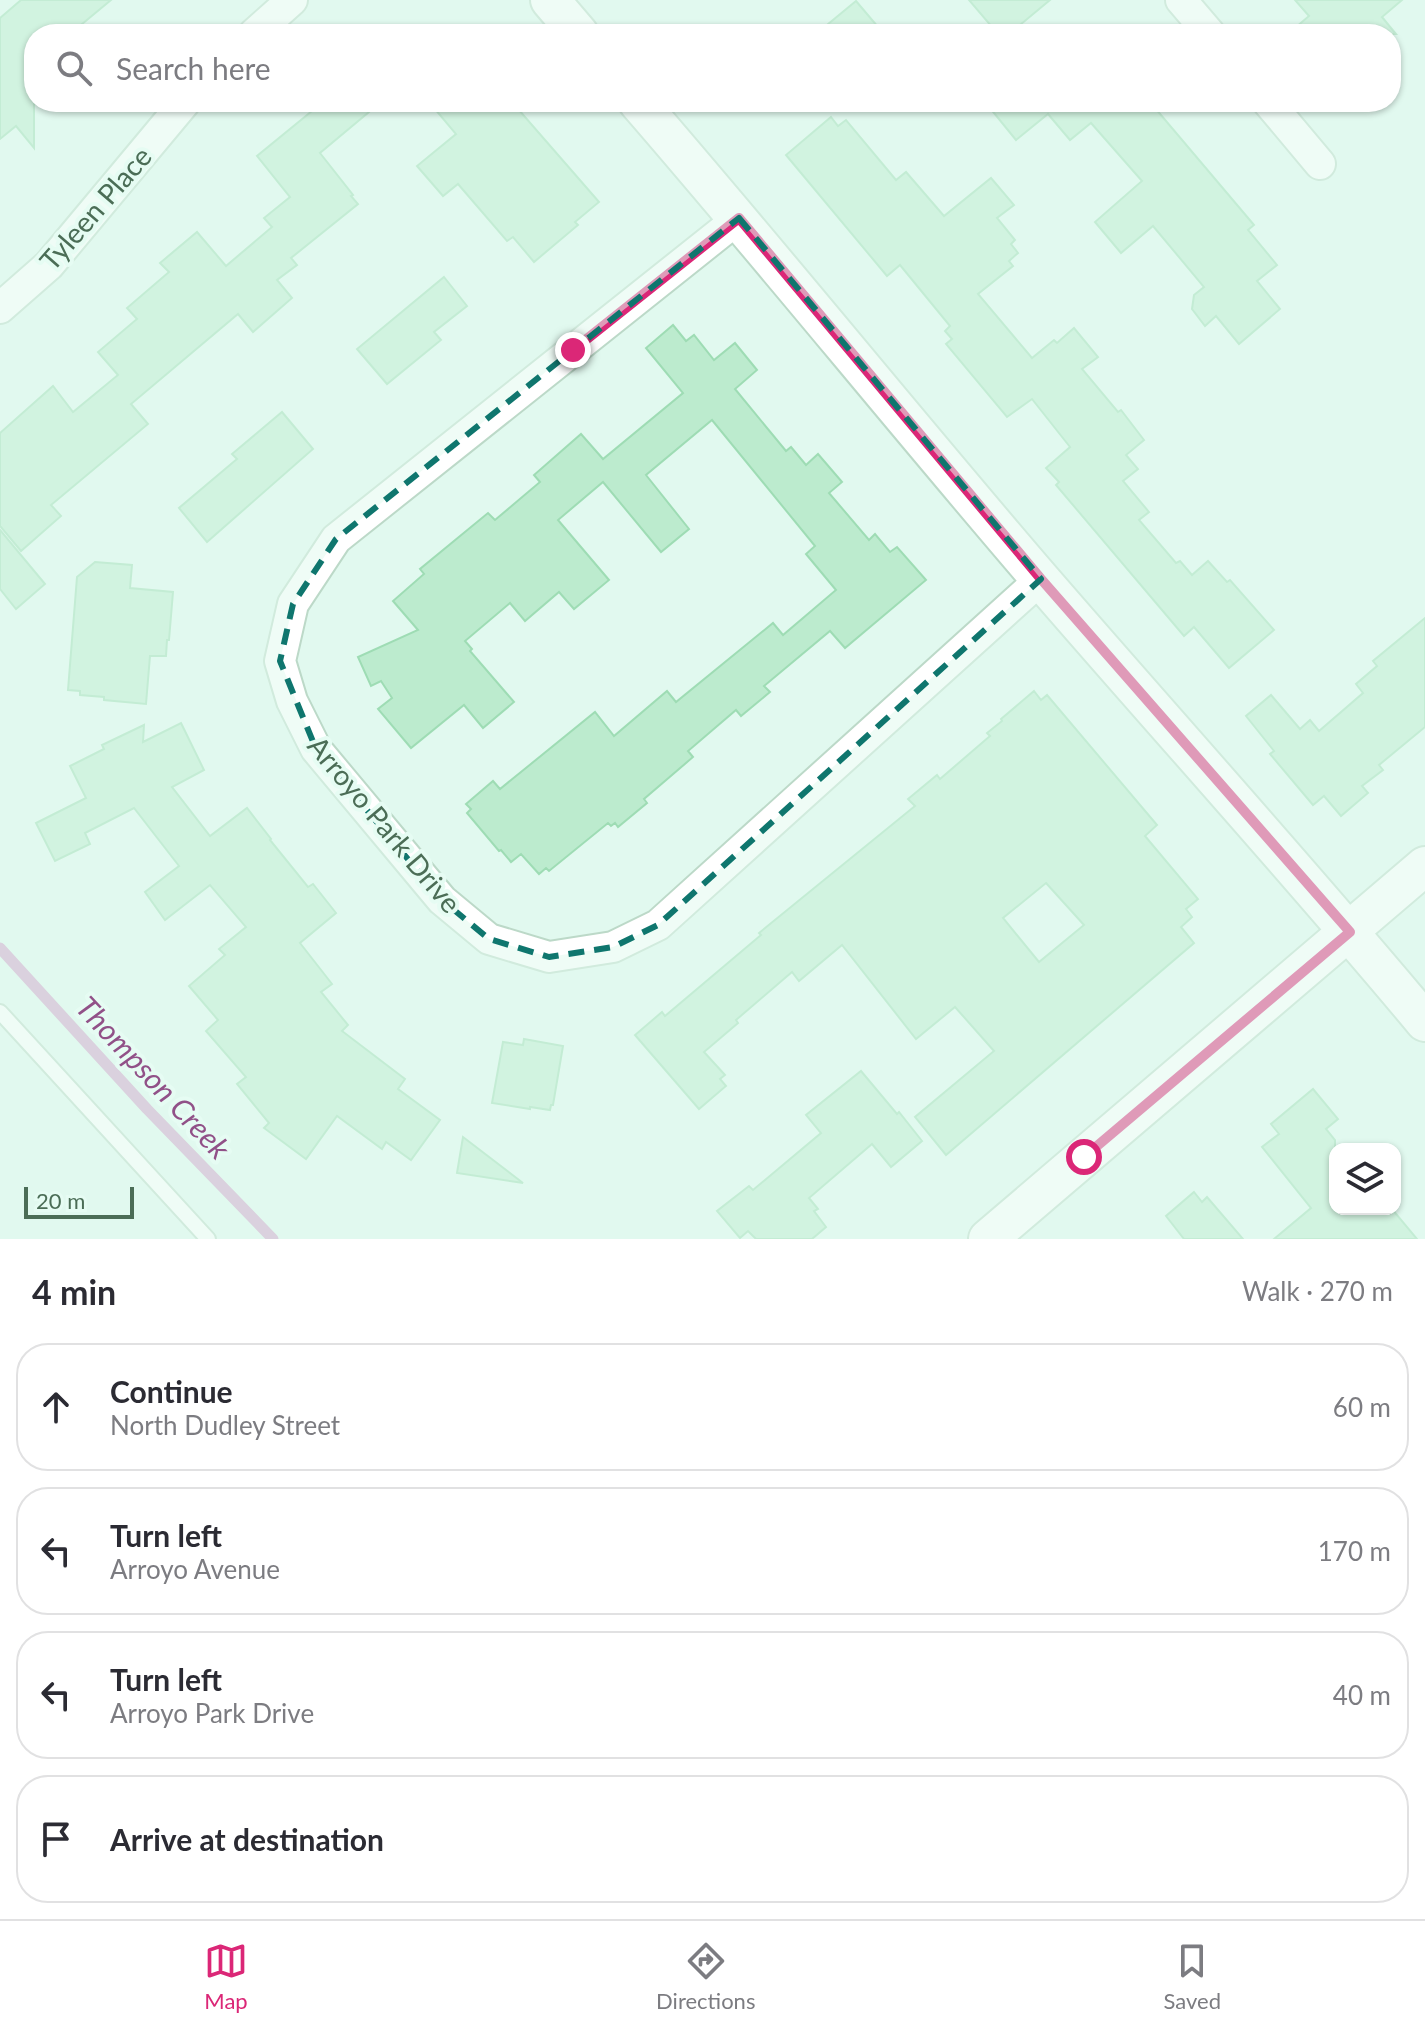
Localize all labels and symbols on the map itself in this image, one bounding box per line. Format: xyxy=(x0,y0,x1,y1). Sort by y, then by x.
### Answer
street label: Tyleen Place xyxy=(32,139,158,277)
route end xyxy=(555,332,591,368)
street label: Arroyo Park Drive xyxy=(301,729,469,919)
water label: Thompson Creek xyxy=(70,988,239,1166)
route start xyxy=(1066,1139,1102,1175)
scale bar xyxy=(24,1183,134,1219)

